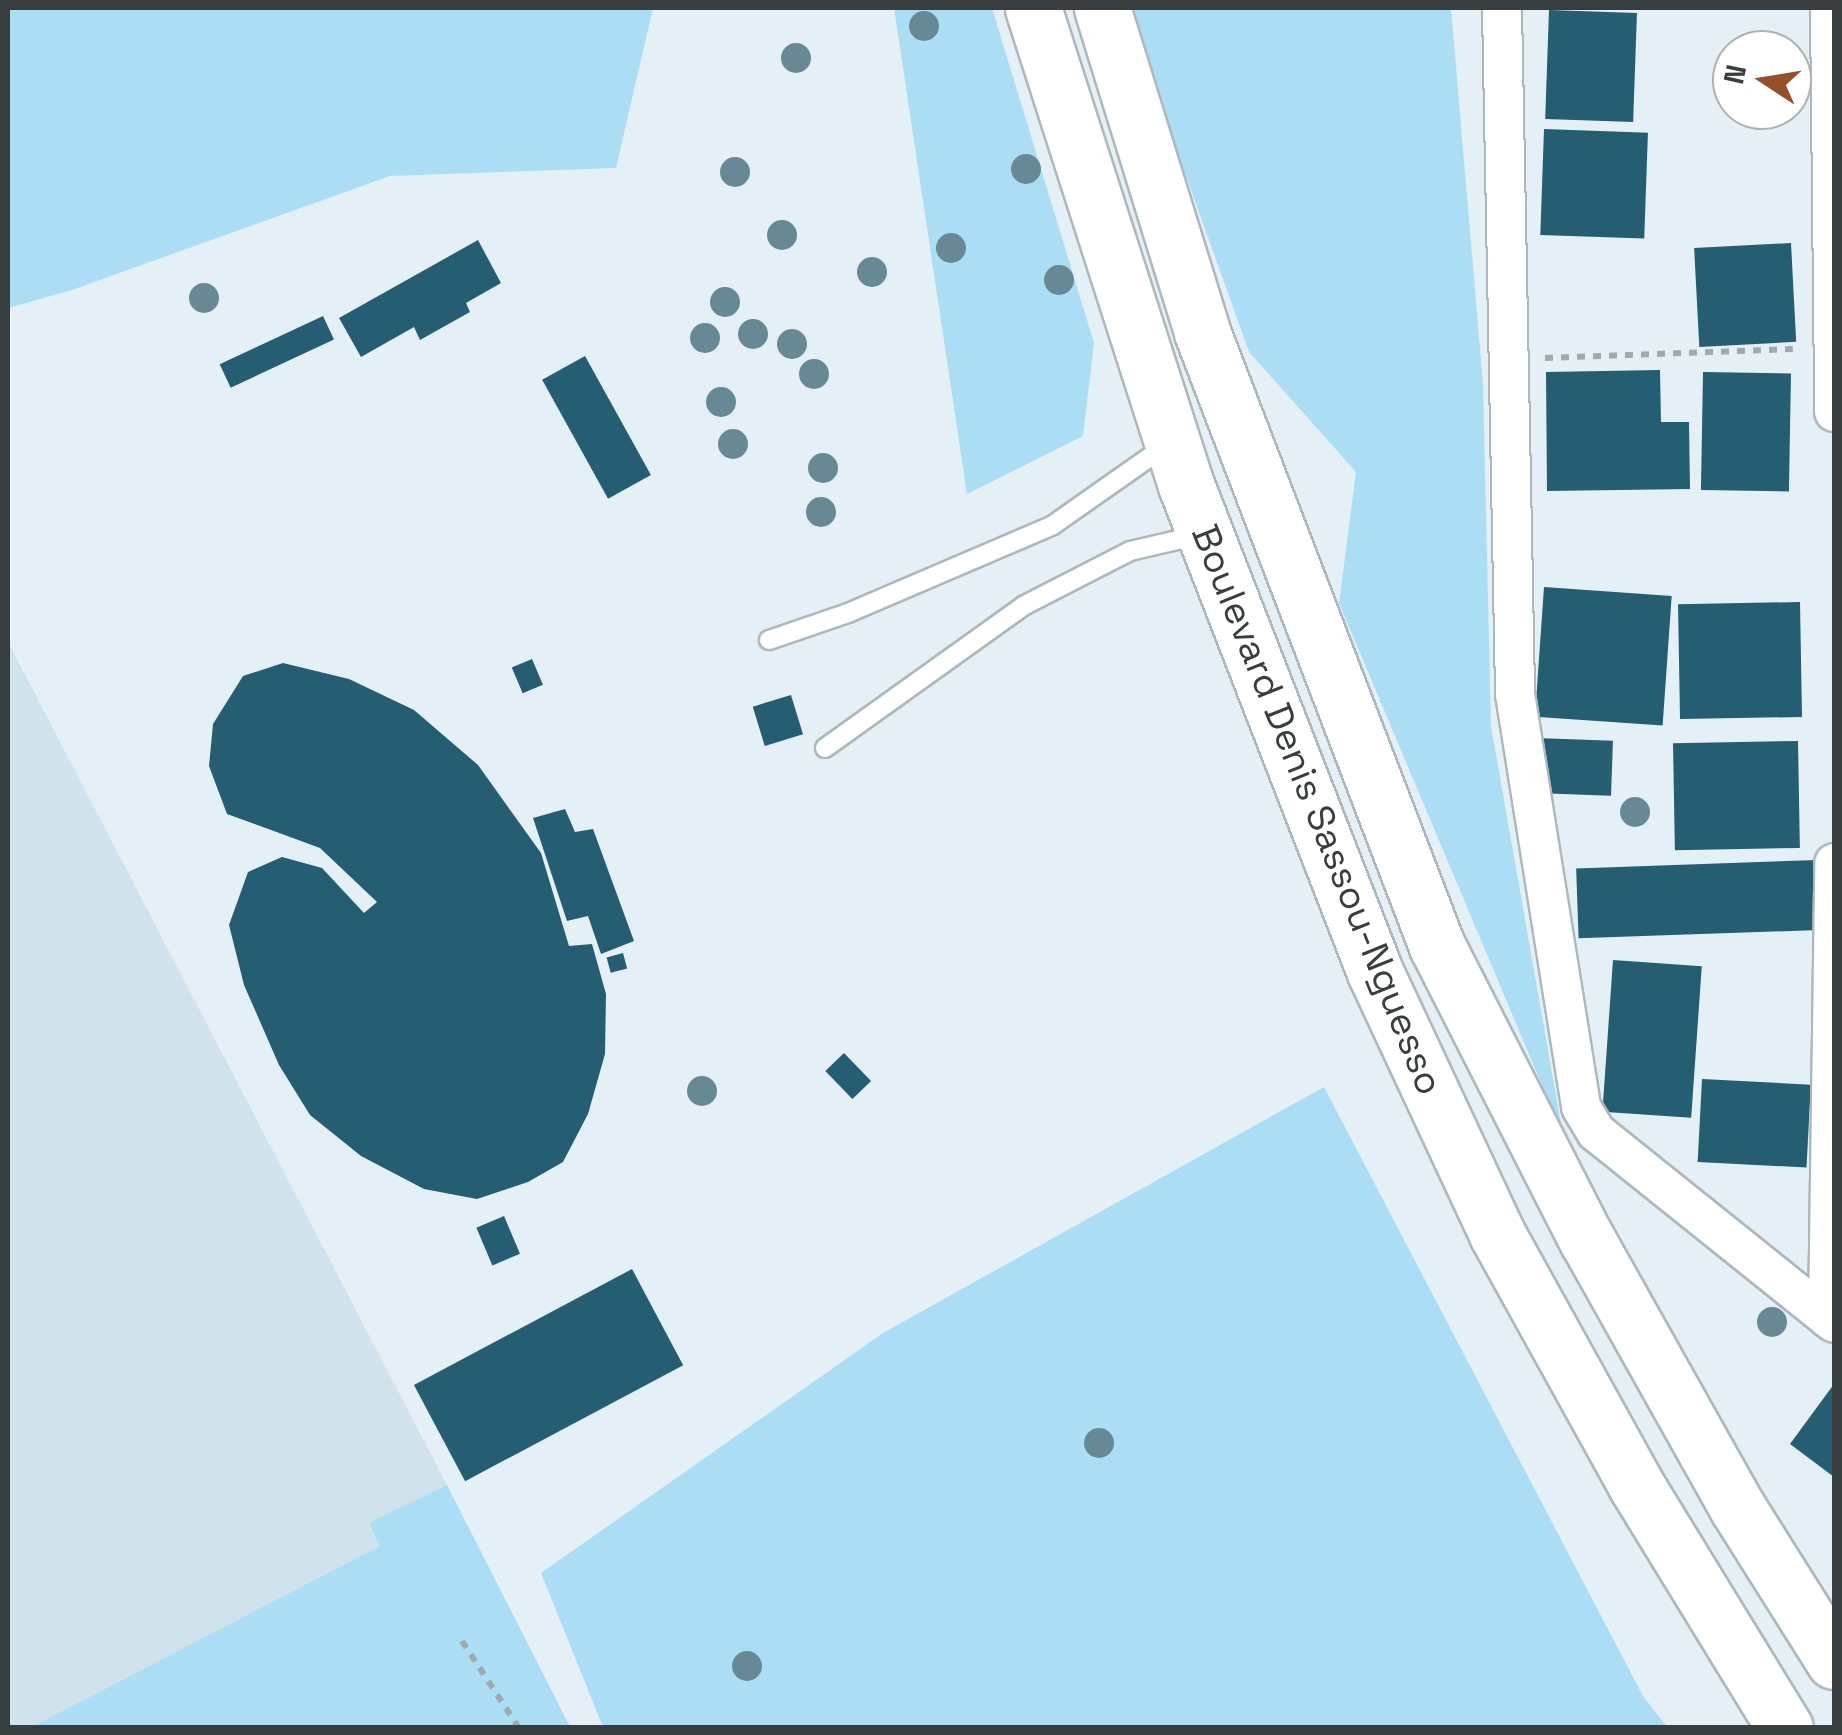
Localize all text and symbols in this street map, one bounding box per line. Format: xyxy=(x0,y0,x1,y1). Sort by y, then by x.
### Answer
north arrow xyxy=(1712,30,1812,130)
text: N xyxy=(1715,61,1754,87)
street label: Boulevard Denis Sassou-Nguesso xyxy=(1181,518,1453,1102)

